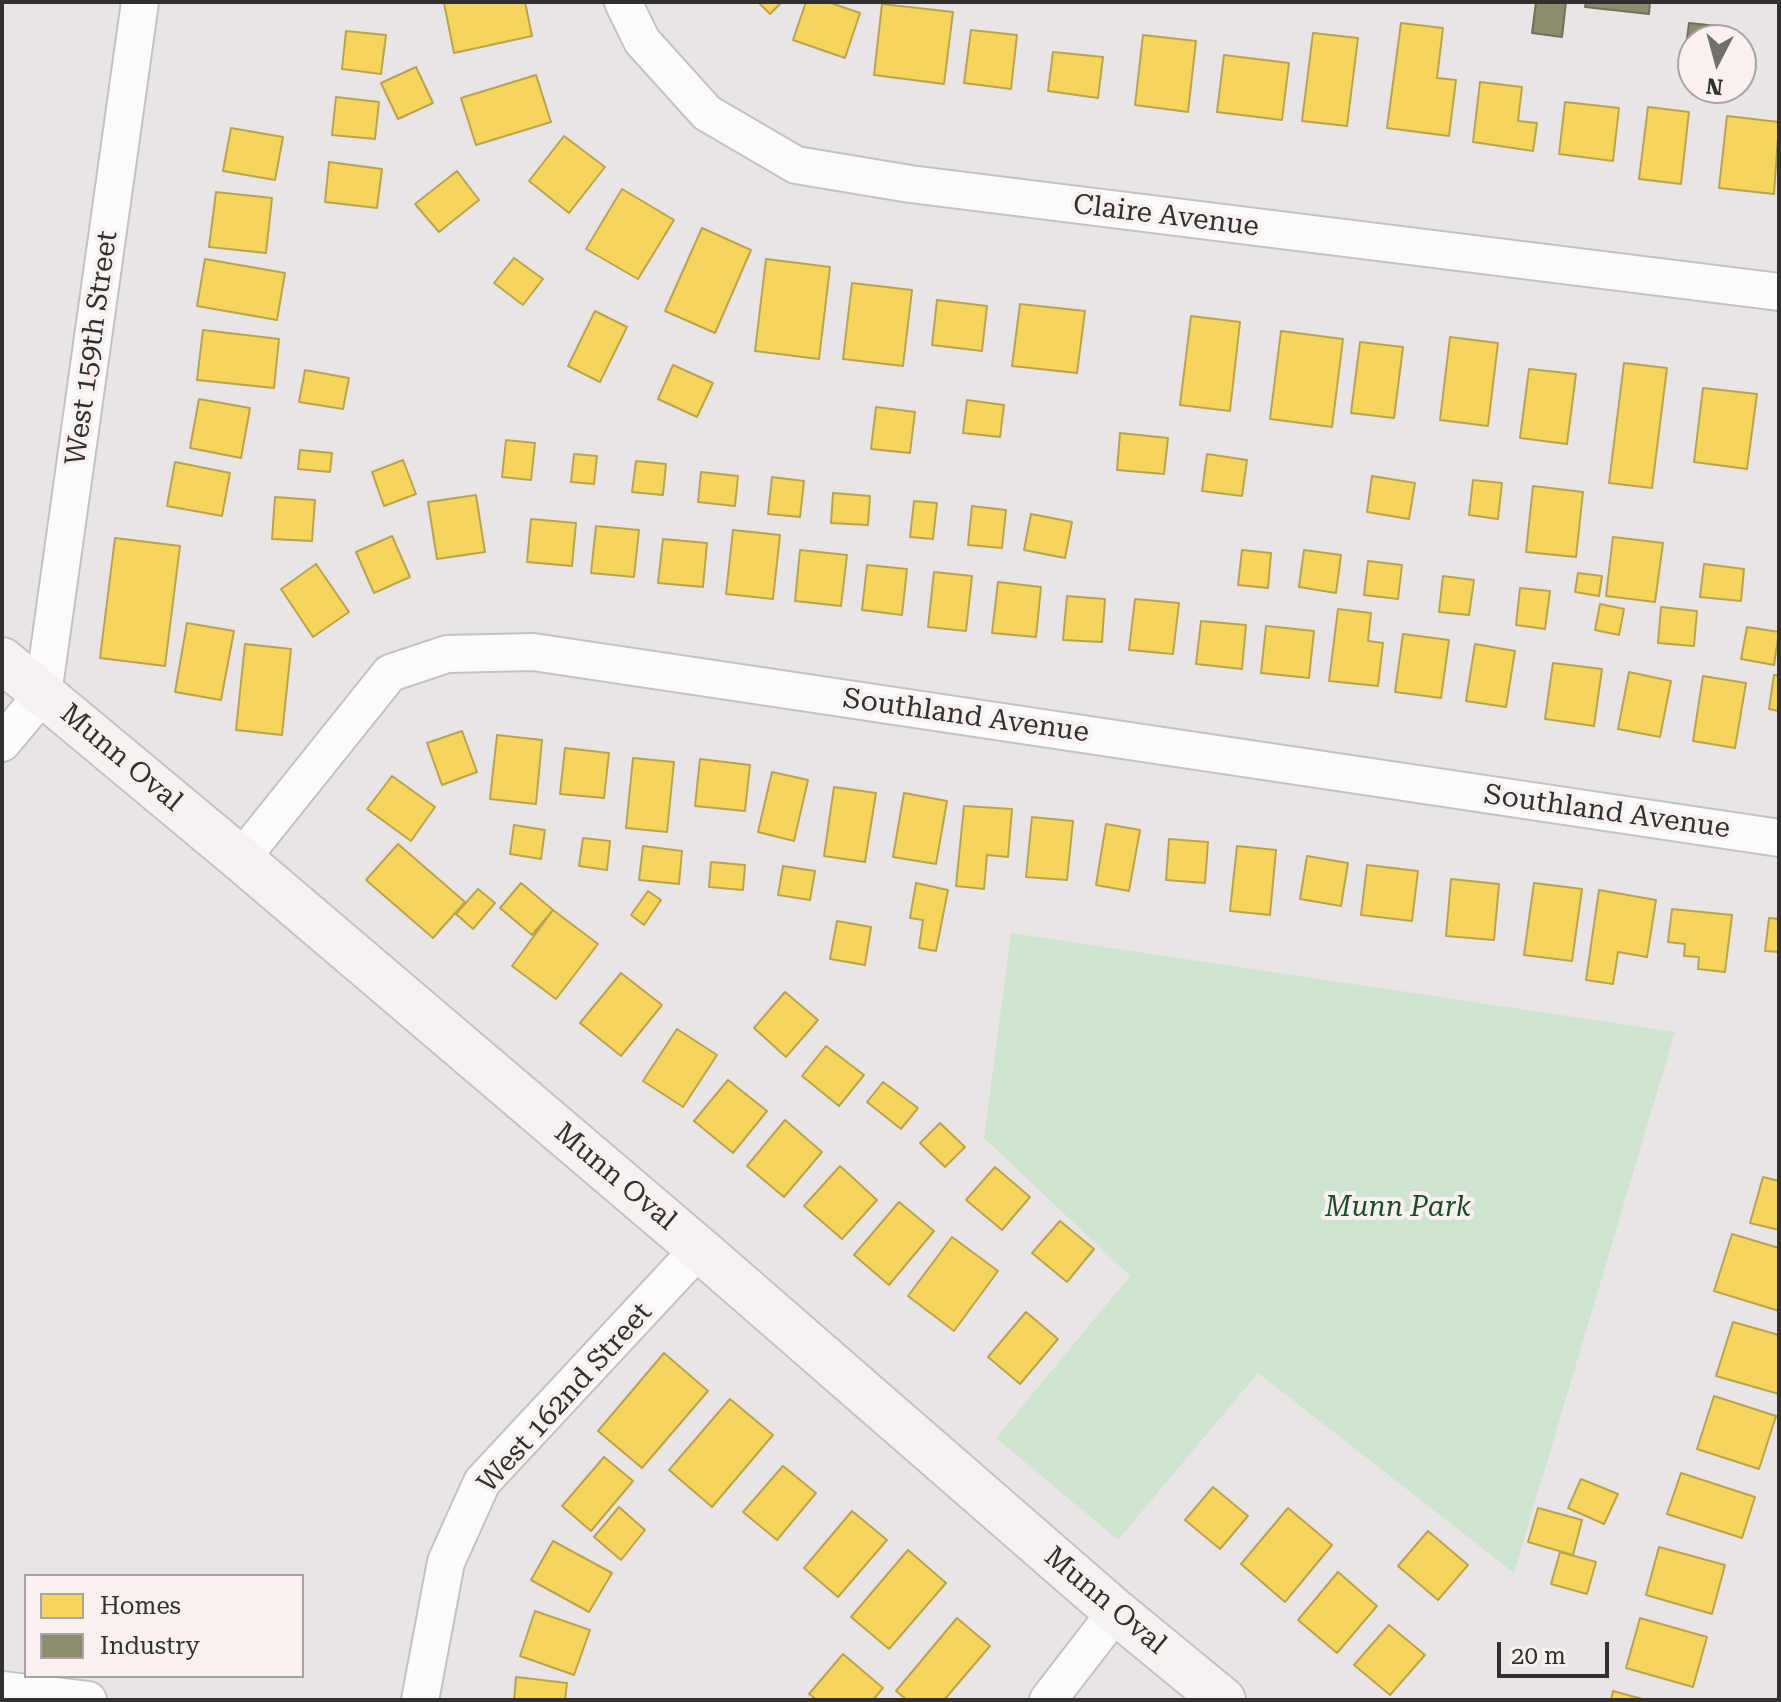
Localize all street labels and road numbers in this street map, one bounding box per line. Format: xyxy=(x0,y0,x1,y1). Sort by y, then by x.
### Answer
street label: Claire Avenue xyxy=(1071,188,1261,244)
street label: West 159th Street xyxy=(59,229,125,467)
street label: Southland Avenue xyxy=(841,682,1091,750)
street label: Munn Oval xyxy=(53,697,189,819)
street label: Southland Avenue xyxy=(1482,778,1732,846)
street label: Munn Oval xyxy=(547,1116,683,1238)
street label: West 162nd Street xyxy=(471,1296,659,1500)
street label: Munn Oval xyxy=(1037,1540,1173,1662)

